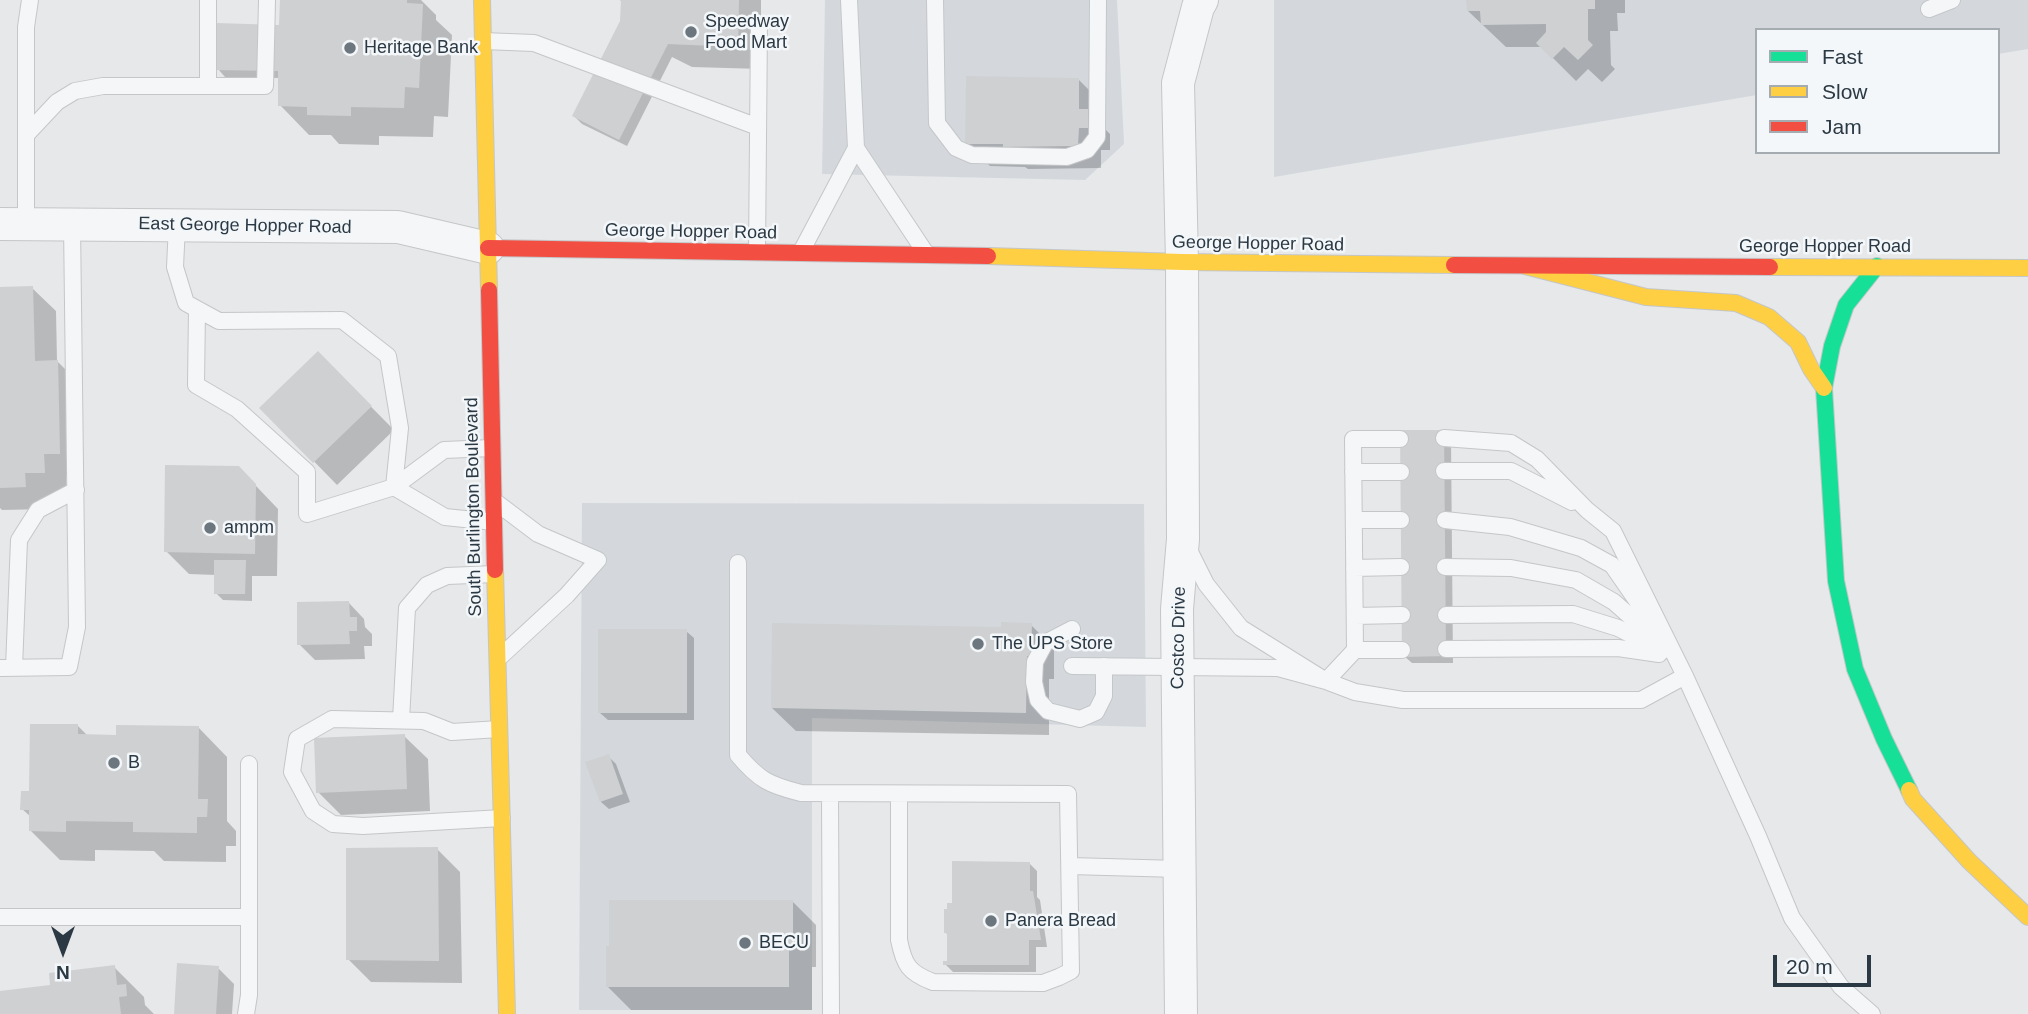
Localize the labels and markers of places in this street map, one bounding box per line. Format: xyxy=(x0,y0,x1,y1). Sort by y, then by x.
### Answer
place label: Speedway Food Mart xyxy=(705,11,789,54)
marker: Speedway Food Mart xyxy=(683,24,699,40)
place label: Heritage Bank xyxy=(364,37,478,59)
marker: Heritage Bank xyxy=(342,40,358,56)
place label: ampm xyxy=(224,517,274,539)
marker: ampm xyxy=(202,520,218,536)
place label: The UPS Store xyxy=(992,633,1113,655)
marker: The UPS Store xyxy=(970,636,986,652)
place label: B xyxy=(128,752,140,774)
marker: B xyxy=(106,755,122,771)
place label: Panera Bread xyxy=(1005,910,1116,932)
marker: Panera Bread xyxy=(983,913,999,929)
place label: BECU xyxy=(759,932,809,954)
marker: BECU xyxy=(737,935,753,951)

